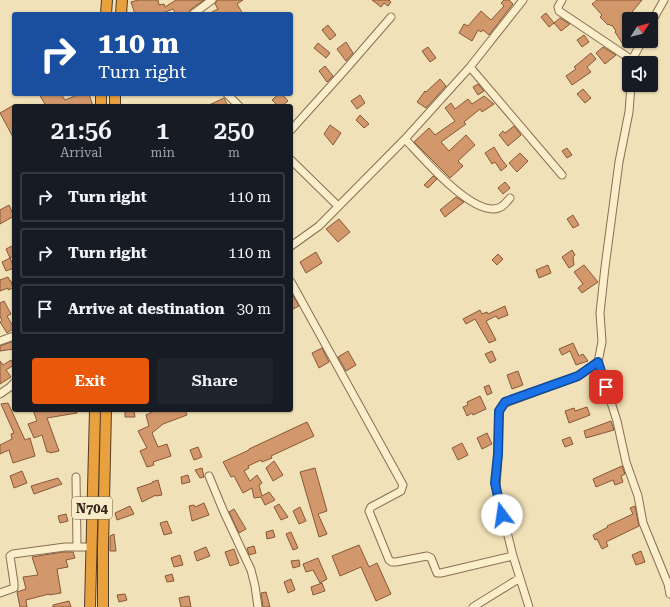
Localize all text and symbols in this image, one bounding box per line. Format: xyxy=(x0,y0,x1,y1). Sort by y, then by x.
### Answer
north arrow xyxy=(622,12,658,48)
map controls xyxy=(622,12,658,92)
text: 110 m xyxy=(98,27,179,60)
icon: right xyxy=(32,28,84,80)
button: sound xyxy=(622,56,658,92)
text: Turn right xyxy=(98,61,186,82)
text: 21:56 xyxy=(51,117,112,145)
text: 1 xyxy=(156,117,169,145)
text: 250 xyxy=(214,117,254,145)
text: Arrival xyxy=(60,145,102,160)
text: min xyxy=(151,145,175,160)
text: m xyxy=(228,145,240,160)
icon: right xyxy=(34,186,56,208)
text: Turn right xyxy=(68,188,147,206)
text: 110 m xyxy=(228,188,271,206)
icon: right xyxy=(34,242,56,264)
text: Turn right xyxy=(68,244,147,262)
text: 110 m xyxy=(228,244,271,262)
icon: arrive xyxy=(34,298,56,320)
text: Arrive at destination xyxy=(68,300,224,318)
text: 30 m xyxy=(237,300,271,318)
button: Exit xyxy=(32,358,149,404)
button: Share xyxy=(157,358,273,404)
pin xyxy=(589,370,623,404)
icon: arrive xyxy=(595,376,617,398)
position arrow xyxy=(481,494,523,536)
road number: N704 xyxy=(72,497,112,519)

